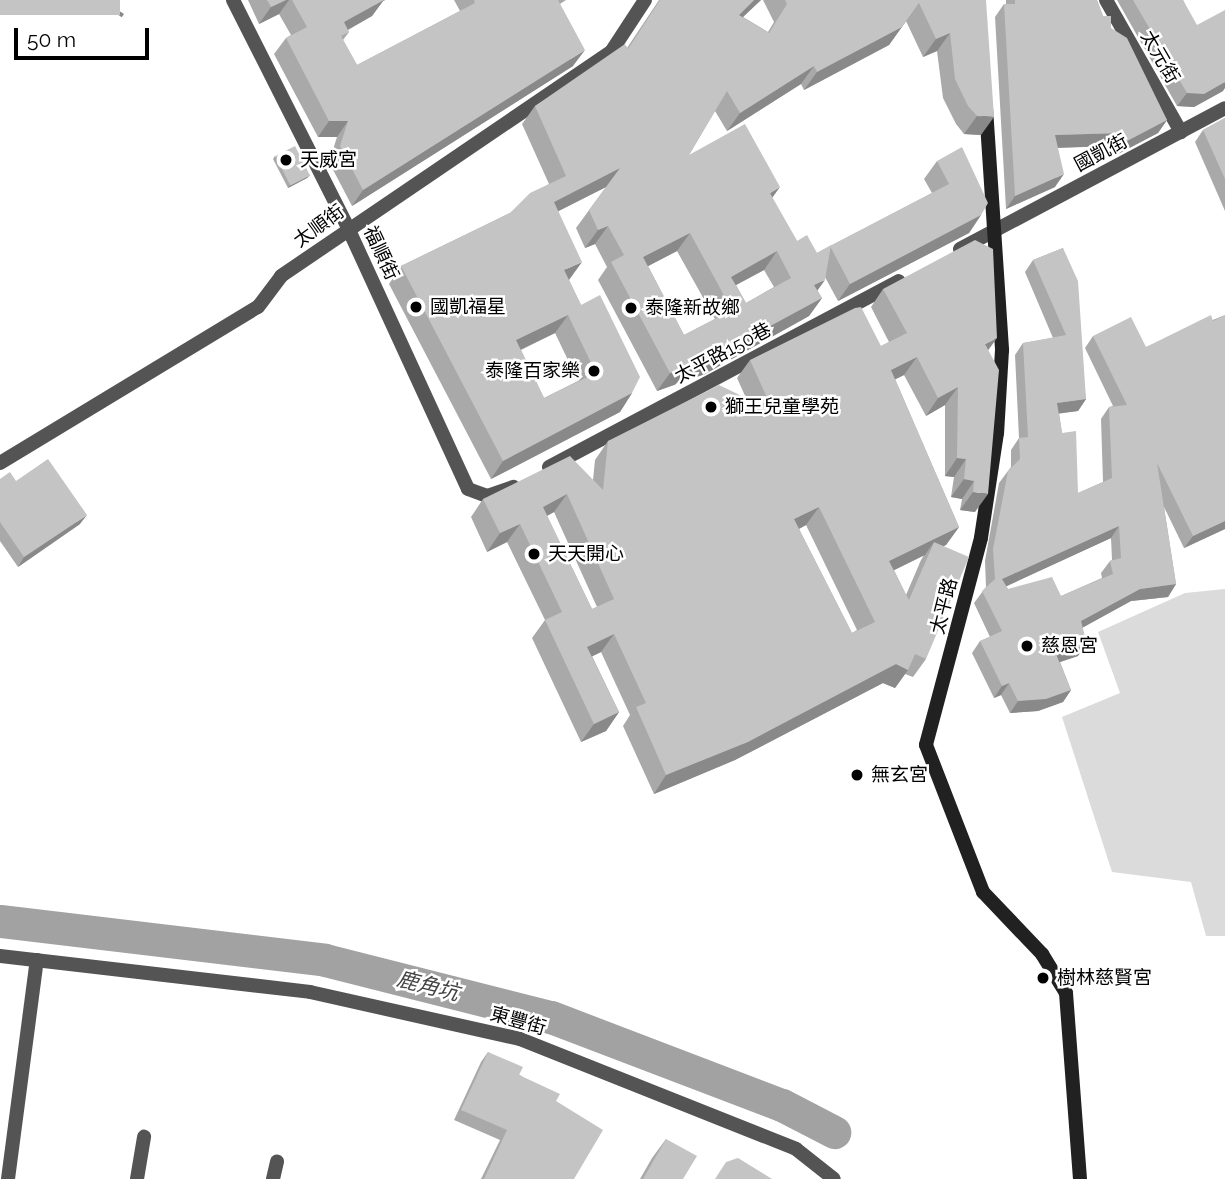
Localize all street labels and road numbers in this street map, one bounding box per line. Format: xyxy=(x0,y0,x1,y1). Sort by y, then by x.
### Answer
street label: 太元街 xyxy=(1136,27,1184,87)
street label: 國凱街 xyxy=(1070,130,1132,176)
street label: 太順街 xyxy=(289,200,349,252)
street label: 福順街 xyxy=(359,222,403,284)
street label: 太平路150巷 xyxy=(671,318,775,388)
street label: 太平路 xyxy=(926,576,962,636)
street label: 東豐街 xyxy=(487,1002,549,1040)

